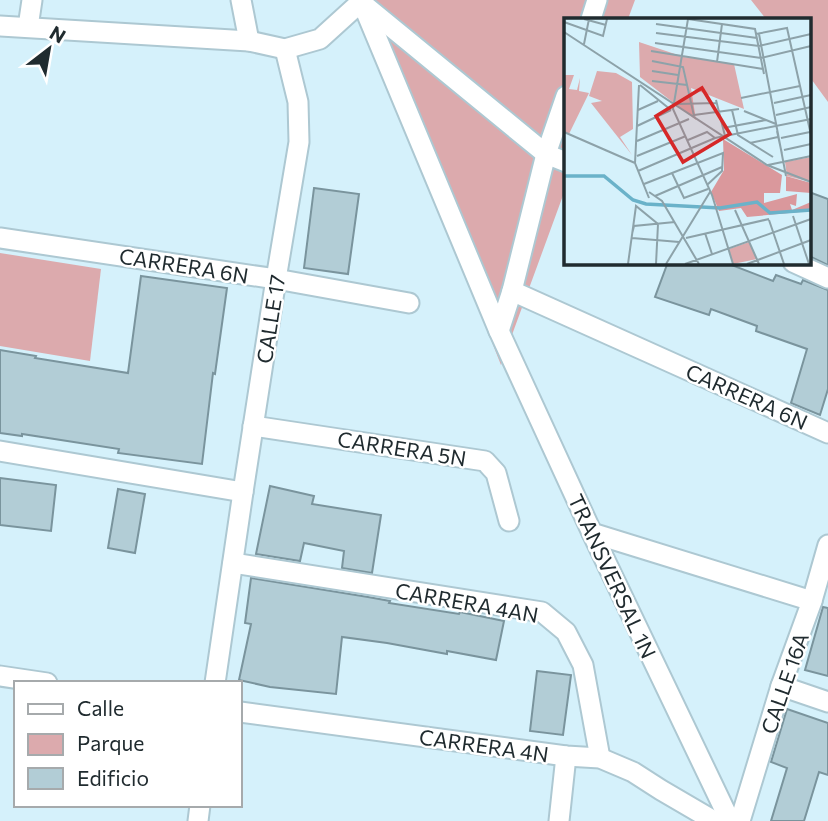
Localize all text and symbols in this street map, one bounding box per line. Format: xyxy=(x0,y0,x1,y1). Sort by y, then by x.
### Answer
north arrow xyxy=(14,14,84,84)
inset map xyxy=(564,18,810,264)
text: N xyxy=(46,20,70,48)
street label: CARRERA 6N xyxy=(118,242,250,288)
street label: CALLE 17 xyxy=(251,273,289,365)
street label: CARRERA 6N xyxy=(682,358,812,434)
street label: CARRERA 5N xyxy=(336,425,468,471)
street label: TRANSVERSAL 1N xyxy=(564,490,662,662)
street label: CARRERA 4AN xyxy=(393,577,541,627)
street label: CALLE 16A xyxy=(755,629,813,737)
legend xyxy=(14,681,242,807)
text: Calle xyxy=(77,695,124,720)
street label: CARRERA 4N xyxy=(418,724,550,766)
text: Parque xyxy=(77,730,144,755)
text: Edificio xyxy=(77,765,149,790)

